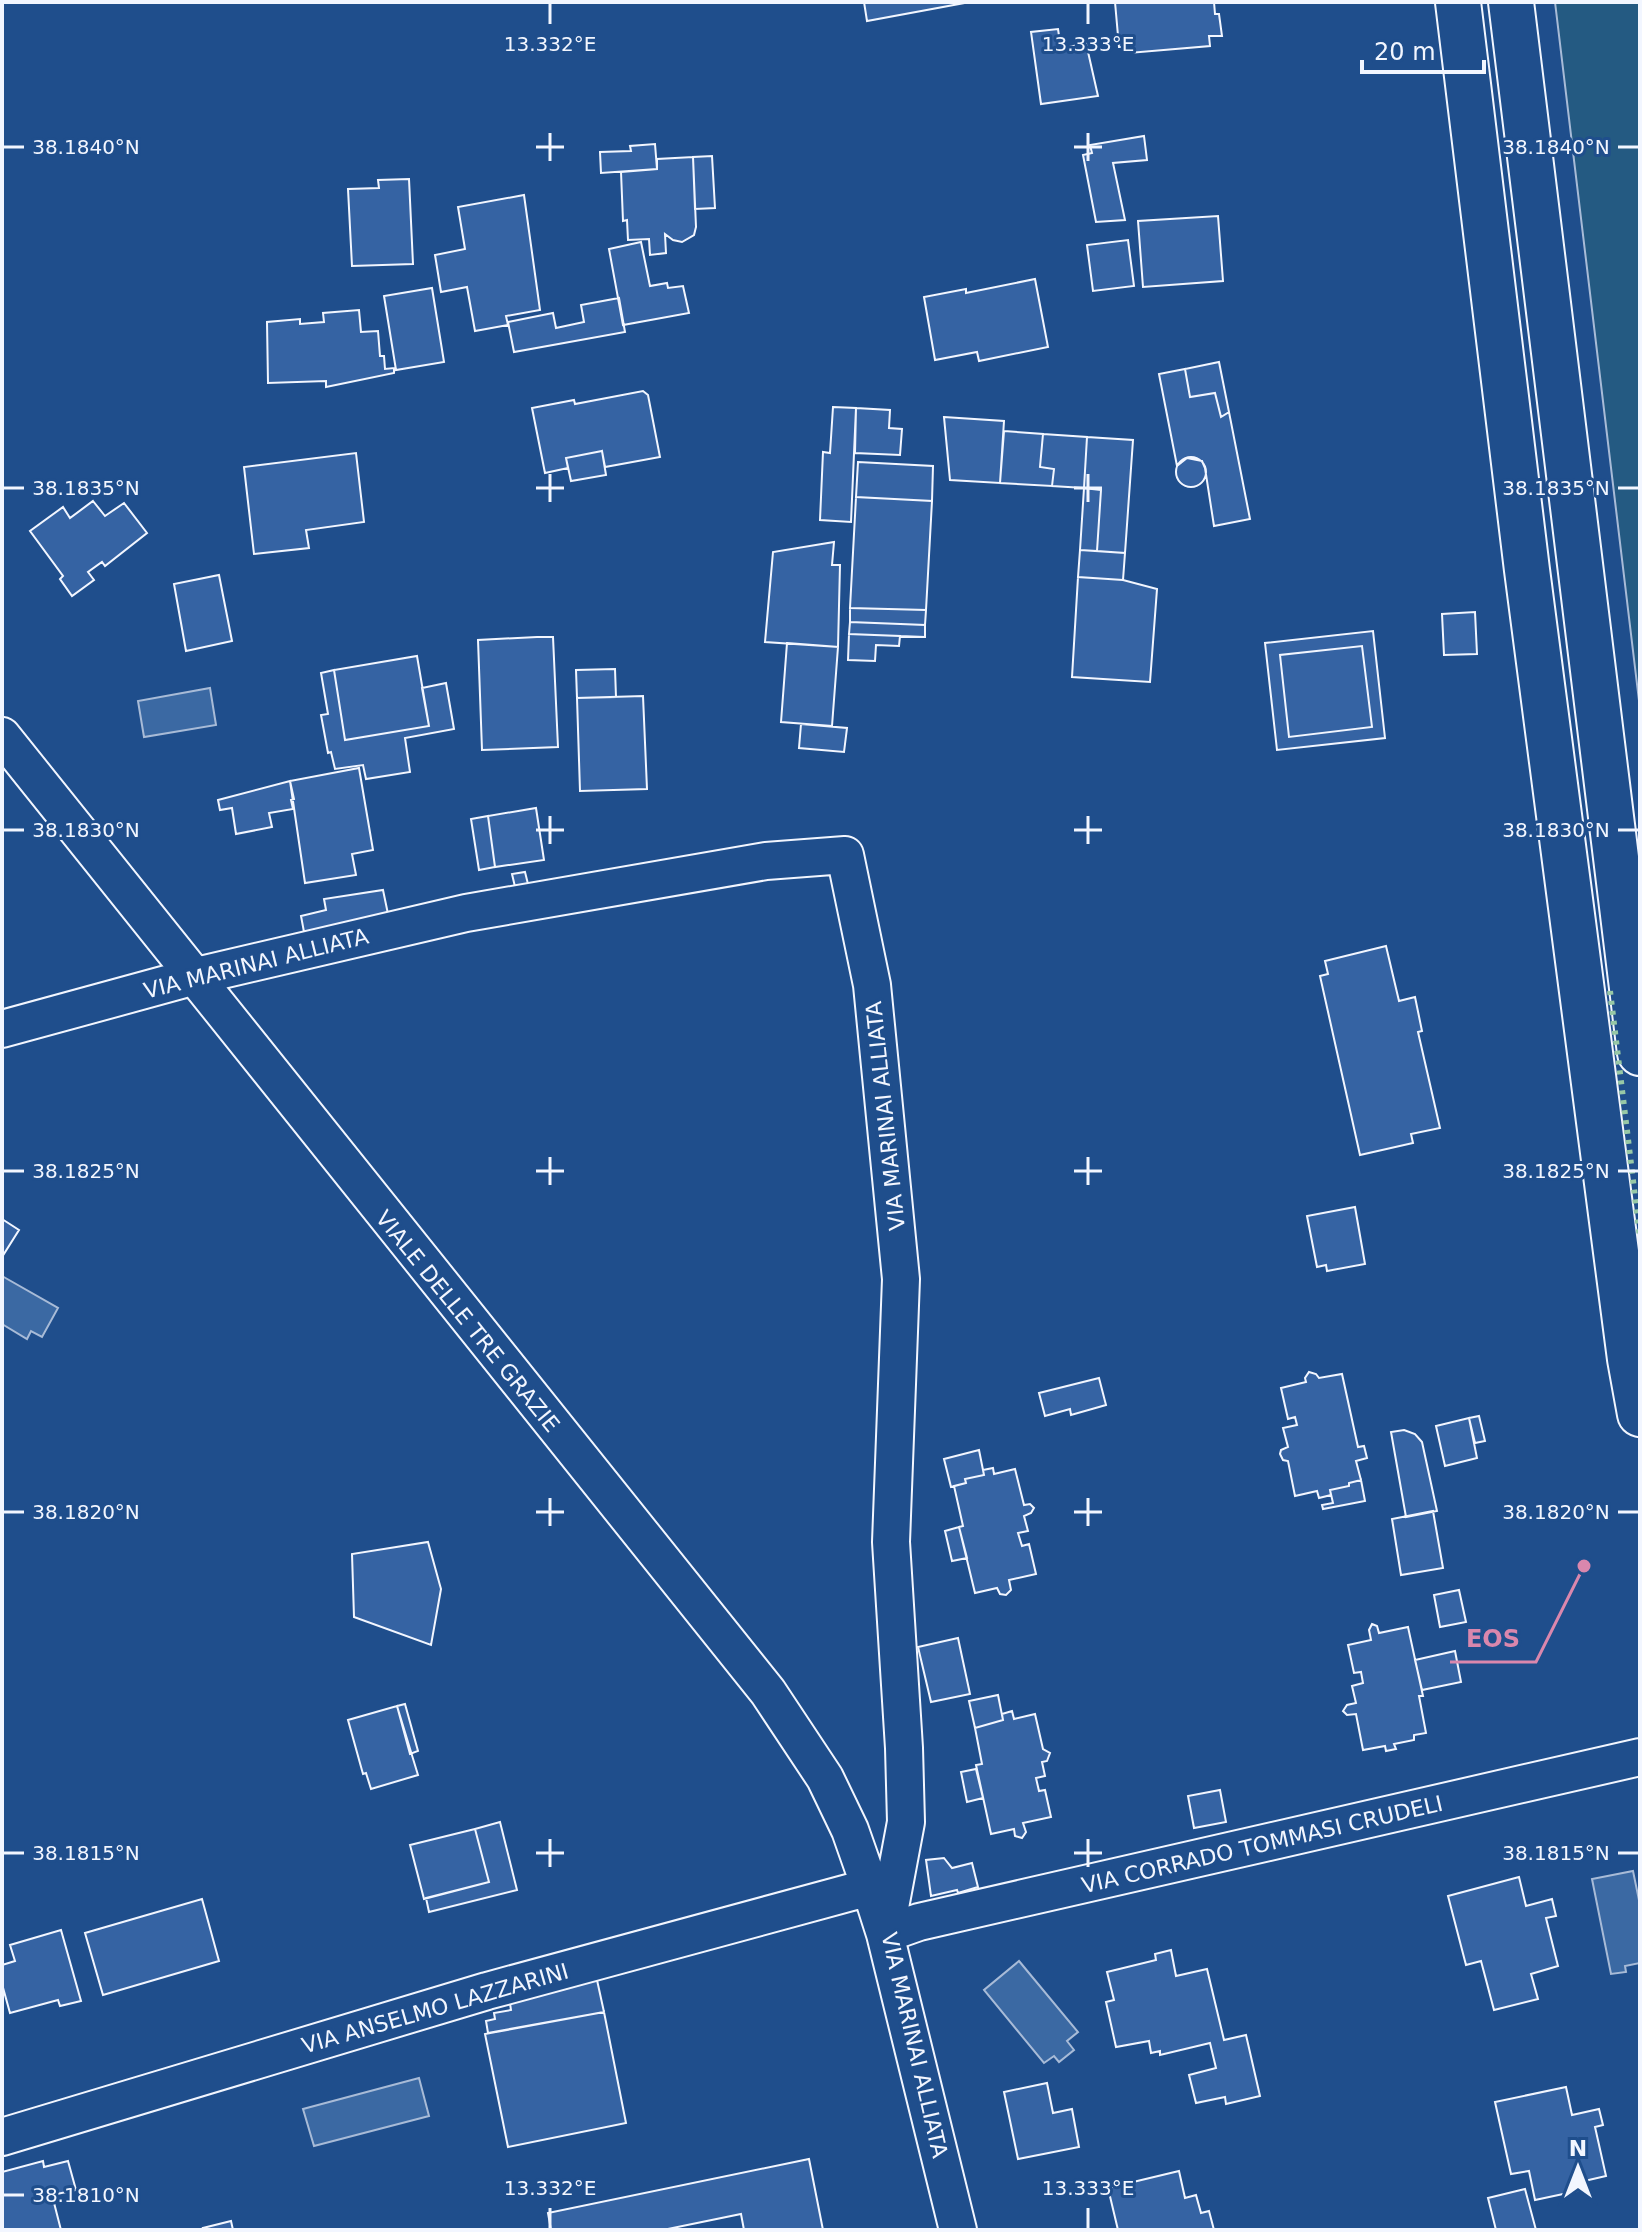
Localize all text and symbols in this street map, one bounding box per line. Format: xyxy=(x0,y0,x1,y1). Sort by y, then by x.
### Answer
scale bar xyxy=(1362,24,1484,74)
text: 13.332°E xyxy=(504,32,596,56)
text: 13.333°E xyxy=(1042,32,1134,56)
text: 20 m xyxy=(1374,38,1436,66)
text: 38.1840°N xyxy=(32,135,140,159)
text: 38.1840°N xyxy=(1502,135,1610,159)
text: 38.1835°N xyxy=(32,476,140,500)
text: 38.1835°N xyxy=(1502,476,1610,500)
text: 38.1830°N xyxy=(32,818,140,842)
text: 38.1830°N xyxy=(1502,818,1610,842)
street label: VIA MARINAI ALLIATA xyxy=(141,923,371,1004)
street label: VIA MARINAI ALLIATA xyxy=(861,1000,910,1232)
text: 38.1825°N xyxy=(32,1159,140,1183)
text: 38.1825°N xyxy=(1502,1159,1610,1183)
street label: VIALE DELLE TRE GRAZIE xyxy=(371,1206,565,1437)
text: 38.1820°N xyxy=(32,1500,140,1524)
text: 38.1820°N xyxy=(1502,1500,1610,1524)
callout: EOS xyxy=(1450,1614,1536,1662)
text: EOS xyxy=(1466,1625,1520,1653)
street label: VIA CORRADO TOMMASI CRUDELI xyxy=(1079,1791,1445,1898)
text: 38.1815°N xyxy=(32,1841,140,1865)
text: 38.1815°N xyxy=(1502,1841,1610,1865)
street label: VIA MARINAI ALLIATA xyxy=(876,1930,953,2160)
street label: VIA ANSELMO LAZZARINI xyxy=(299,1958,571,2059)
north arrow xyxy=(1538,2128,1618,2208)
text: N xyxy=(1569,2136,1587,2161)
text: 13.332°E xyxy=(504,2176,596,2200)
text: 13.333°E xyxy=(1042,2176,1134,2200)
text: 38.1810°N xyxy=(32,2183,140,2207)

